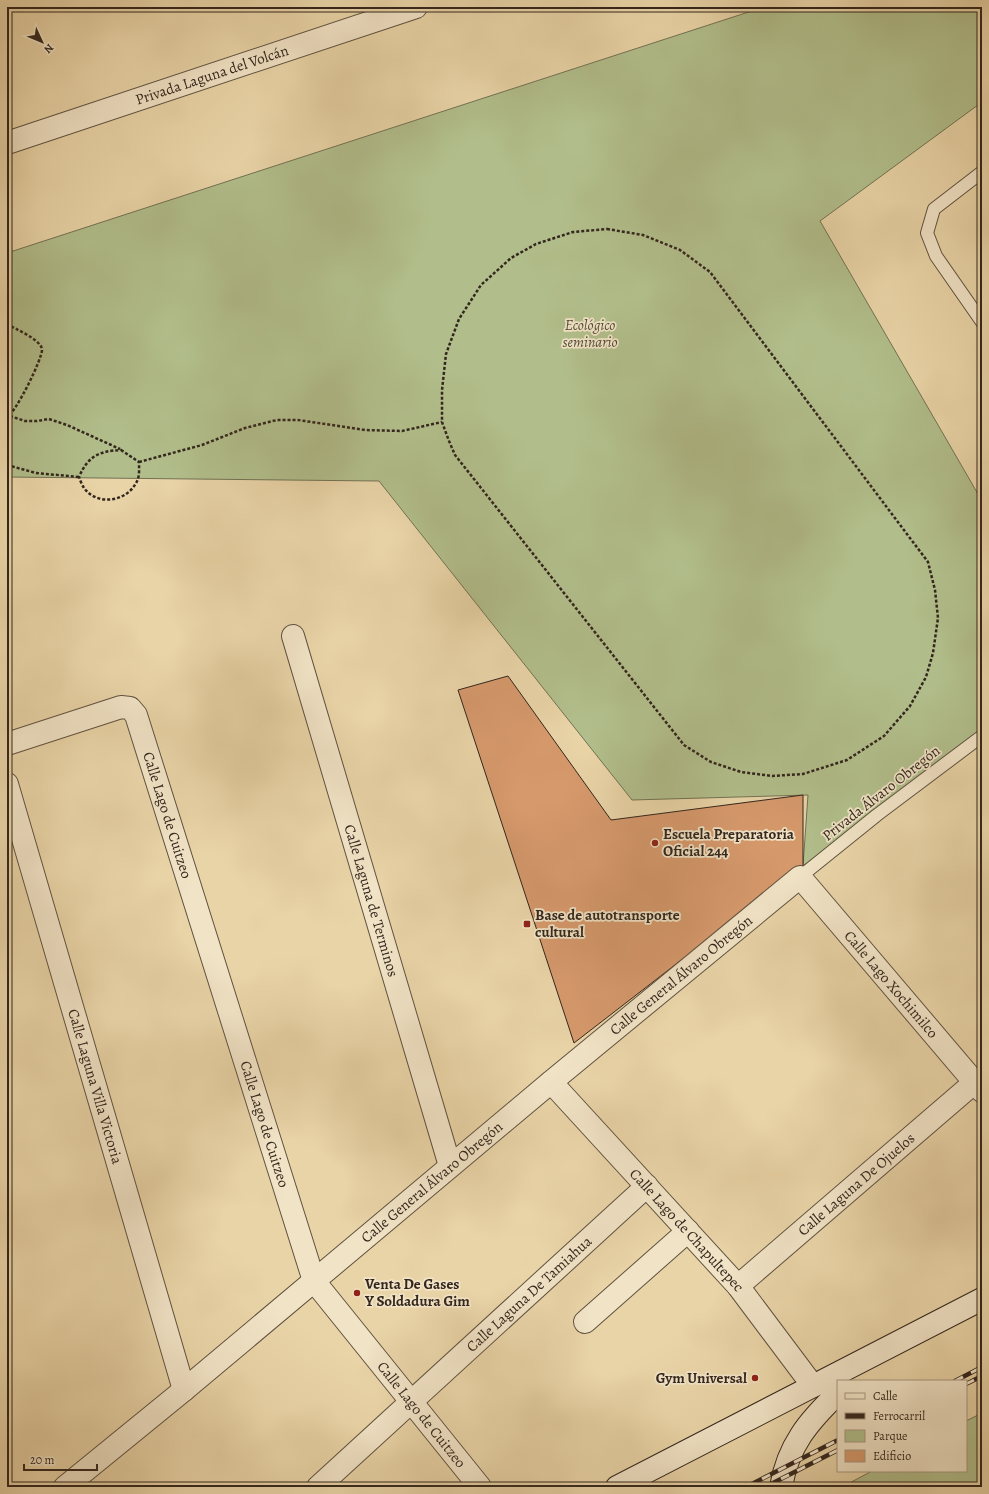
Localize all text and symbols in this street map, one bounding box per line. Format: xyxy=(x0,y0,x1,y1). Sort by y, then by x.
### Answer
north arrow xyxy=(22,22,62,62)
street label: Privada Laguna del Volcán xyxy=(133,40,291,110)
text: N xyxy=(41,41,57,57)
park label: Ecológico seminario xyxy=(562,315,618,352)
street label: Privada Álvaro Obregón xyxy=(818,741,944,845)
street label: Calle Lago de Cuitzeo xyxy=(138,749,197,881)
street label: Calle Laguna de Terminos xyxy=(339,822,403,979)
place label: Escuela Preparatoria Oficial 244 xyxy=(663,824,795,861)
marker: Escuela Preparatoria Oficial 244 xyxy=(650,838,660,848)
place label: Base de autotransporte cultural xyxy=(535,905,680,942)
street label: Calle General Álvaro Obregón xyxy=(605,910,757,1040)
marker: Base de autotransporte cultural xyxy=(522,919,532,929)
street label: Calle Lago Xochimilco xyxy=(840,926,943,1042)
street label: Calle Laguna Villa Victoria xyxy=(63,1006,127,1166)
street label: Calle Lago de Cuitzeo xyxy=(235,1058,294,1190)
street label: Calle General Álvaro Obregón xyxy=(357,1117,507,1247)
street label: Calle Laguna De Ojuelos xyxy=(793,1128,919,1240)
street label: Calle Lago de Chapultepec xyxy=(625,1164,749,1296)
street label: Calle Laguna De Tamiahua xyxy=(462,1231,596,1357)
place label: Venta De Gases Y Soldadura Gim xyxy=(364,1274,470,1311)
marker: Venta De Gases Y Soldadura Gim xyxy=(352,1288,362,1298)
street label: Calle Lago de Cuitzeo xyxy=(373,1357,471,1472)
place label: Gym Universal xyxy=(656,1368,747,1388)
marker: Gym Universal xyxy=(750,1373,760,1383)
legend xyxy=(837,1380,967,1472)
text: Calle xyxy=(873,1388,897,1404)
text: Ferrocarril xyxy=(873,1408,925,1424)
text: Parque xyxy=(873,1428,908,1444)
scale bar xyxy=(24,1446,97,1472)
text: Edificio xyxy=(873,1448,911,1464)
text: 20 m xyxy=(30,1452,54,1468)

